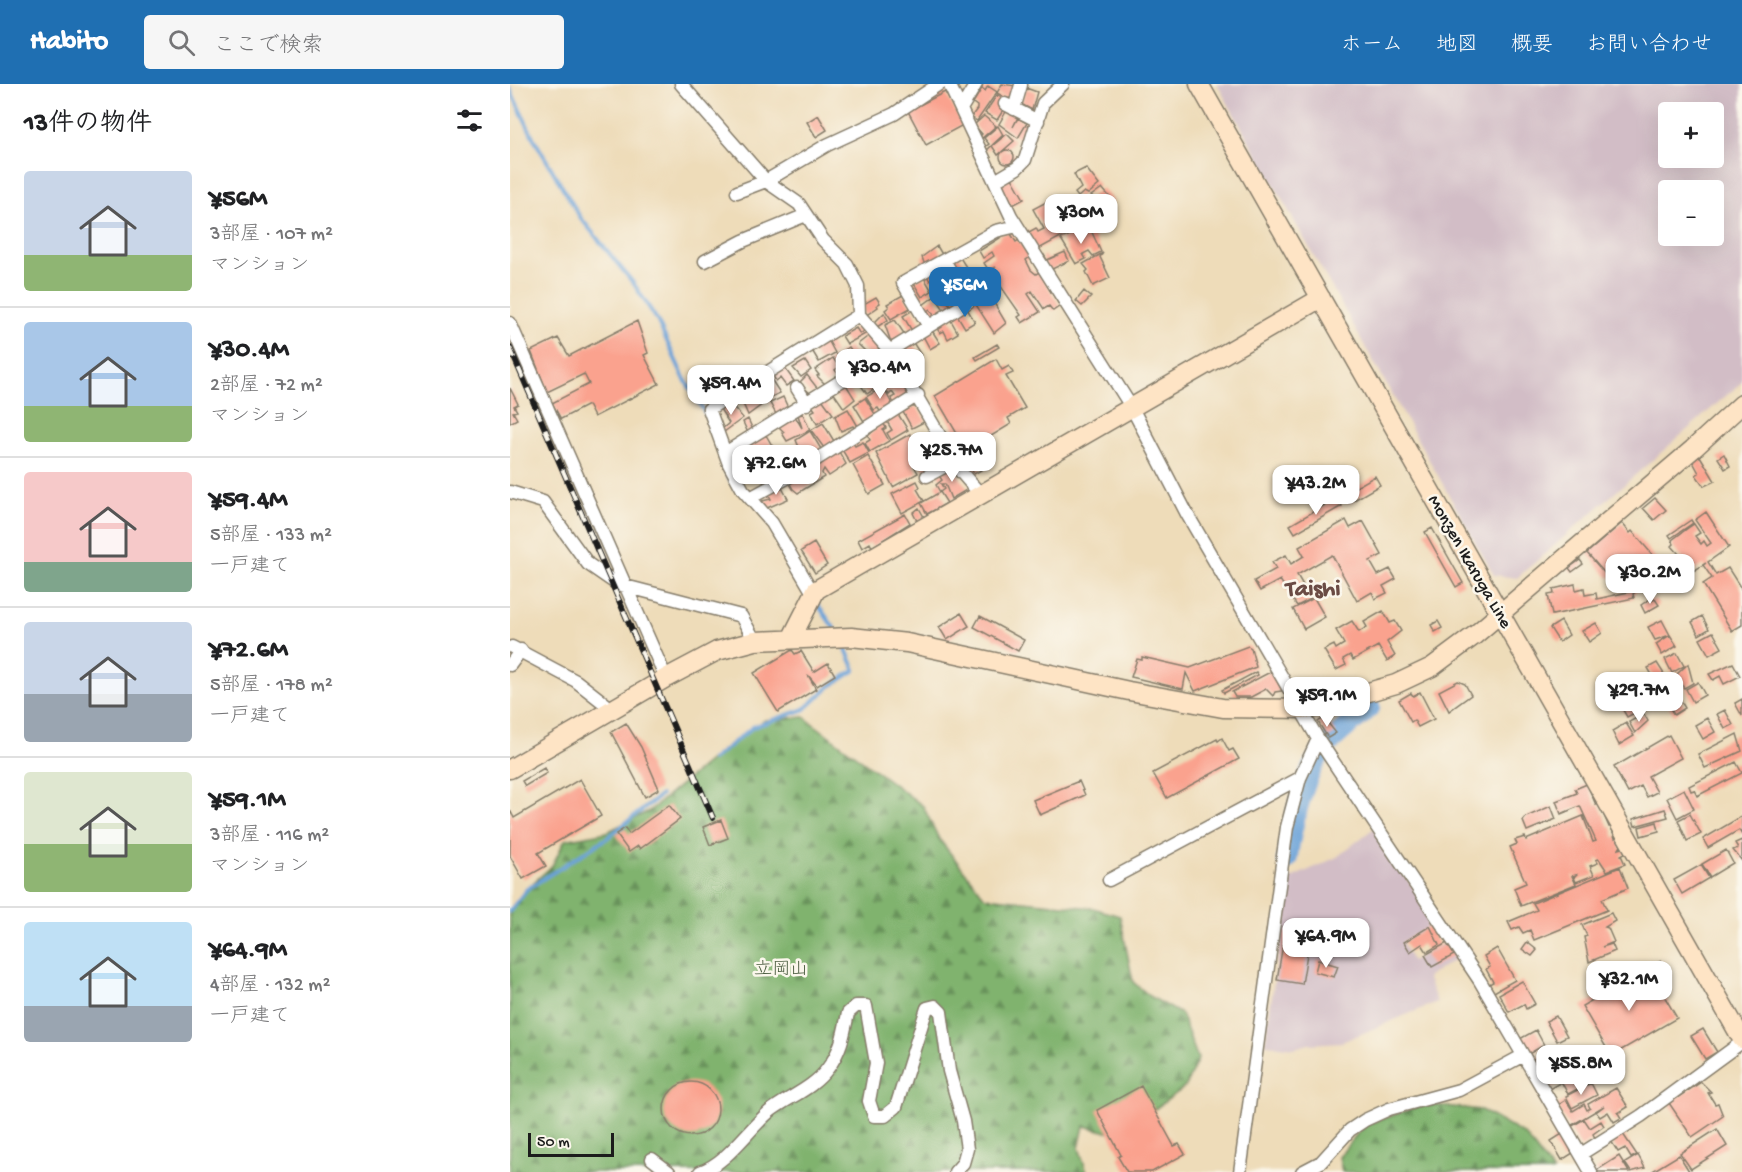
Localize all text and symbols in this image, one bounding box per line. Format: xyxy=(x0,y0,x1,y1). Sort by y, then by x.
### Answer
search box xyxy=(144,15,564,69)
text: Habito xyxy=(30,26,108,59)
icon: search xyxy=(165,26,198,59)
text: ここで検索 xyxy=(213,34,323,60)
text: ホーム xyxy=(1341,34,1403,59)
text: 地図 xyxy=(1436,34,1478,59)
text: 概要 xyxy=(1511,34,1553,59)
text: お問い合わせ xyxy=(1586,34,1712,59)
map controls xyxy=(1658,102,1724,246)
button: + xyxy=(1658,102,1724,168)
icon: filters xyxy=(453,104,486,137)
text: 13件の物件 xyxy=(24,110,152,141)
button: − xyxy=(1658,180,1724,246)
text: ¥56M xyxy=(210,185,267,216)
pin: ¥30M xyxy=(1045,194,1117,245)
icon: home xyxy=(72,195,144,267)
text: ¥30M xyxy=(1059,202,1103,225)
text: 3部屋 · 107 m² xyxy=(210,224,333,247)
text: マンション xyxy=(210,255,309,278)
pin: ¥56M xyxy=(929,267,1001,318)
text: ¥56M xyxy=(943,275,987,298)
text: ¥30.4M xyxy=(210,336,289,367)
icon: home xyxy=(72,346,144,418)
pin: ¥30.4M xyxy=(831,349,929,400)
text: ¥30.4M xyxy=(850,357,910,380)
pin: ¥59.4M xyxy=(682,365,780,416)
text: ¥59.4M xyxy=(701,373,761,396)
text: 2部屋 · 72 m² xyxy=(210,375,323,398)
text: マンション xyxy=(210,406,309,429)
pin: ¥25.7M xyxy=(903,432,1001,483)
text: ¥25.7M xyxy=(922,440,982,463)
pin: ¥72.6M xyxy=(727,445,825,496)
text: ¥72.6M xyxy=(746,453,806,476)
pin: ¥43.2M xyxy=(1267,465,1365,516)
text: ¥43.2M xyxy=(1286,473,1346,496)
text: ¥59.4M xyxy=(210,486,287,517)
street label: Monzen Ikaruga Line xyxy=(1422,492,1516,633)
icon: home xyxy=(72,496,144,568)
text: 5部屋 · 133 m² xyxy=(210,525,332,548)
pin: ¥30.2M xyxy=(1601,554,1699,605)
text: 一戸建て xyxy=(210,556,290,579)
text: ¥30.2M xyxy=(1620,562,1680,585)
district label: Taishi xyxy=(1284,576,1340,605)
text: ¥72.6M xyxy=(210,636,288,667)
icon: home xyxy=(72,646,144,718)
pin: ¥29.7M xyxy=(1590,672,1688,723)
text: 5部屋 · 178 m² xyxy=(210,675,333,698)
pin: ¥59.1M xyxy=(1278,677,1376,728)
text: ¥29.7M xyxy=(1609,680,1669,703)
text: ¥59.1M xyxy=(1298,685,1356,708)
text: 一戸建て xyxy=(210,706,290,729)
text: ¥59.1M xyxy=(210,786,285,817)
icon: home xyxy=(72,796,144,868)
text: 3部屋 · 116 m² xyxy=(210,825,329,848)
text: マンション xyxy=(210,856,309,879)
pin: ¥64.9M xyxy=(1277,918,1375,969)
text: ¥64.9M xyxy=(1296,926,1356,949)
text: ¥64.9M xyxy=(210,936,287,967)
icon: home xyxy=(72,946,144,1018)
park label: 立岡山 xyxy=(754,959,808,981)
pin: ¥32.1M xyxy=(1580,961,1678,1012)
text: ¥32.1M xyxy=(1600,969,1658,992)
text: 4部屋 · 132 m² xyxy=(210,975,330,998)
text: 一戸建て xyxy=(210,1006,290,1029)
pin: ¥55.8M xyxy=(1532,1045,1630,1096)
text: ¥55.8M xyxy=(1550,1053,1612,1076)
scale bar xyxy=(528,1130,614,1158)
text: 50 m xyxy=(537,1134,570,1153)

